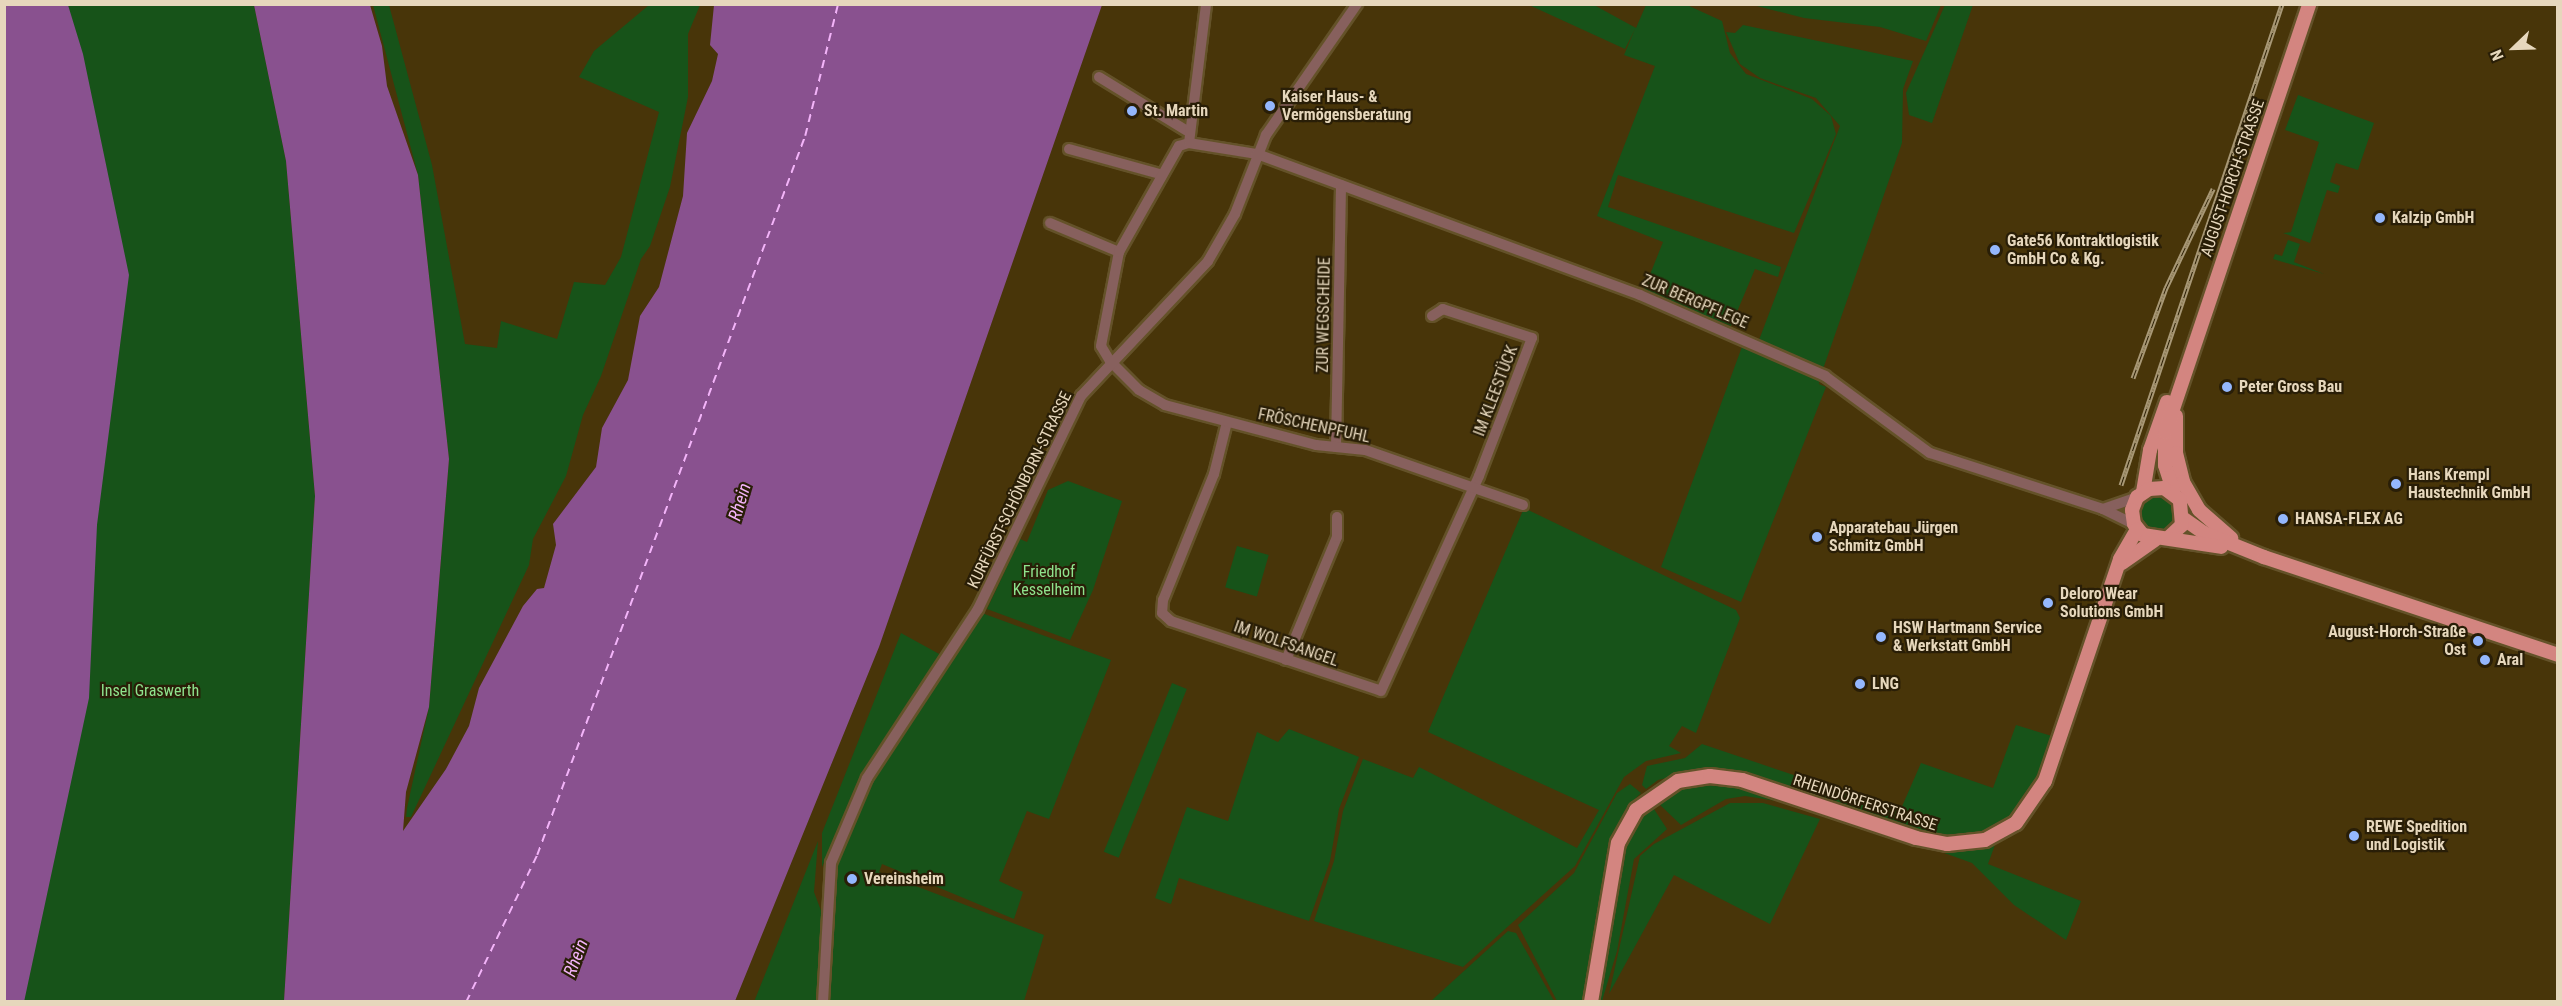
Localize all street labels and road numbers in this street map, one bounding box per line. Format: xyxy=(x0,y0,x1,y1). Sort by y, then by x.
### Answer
street label: AUGUST-HORCH-STRASSE xyxy=(2197,97,2269,259)
street label: ZUR WEGSCHEIDE xyxy=(1313,257,1335,373)
street label: ZUR BERGPFLEGE xyxy=(1639,271,1751,333)
street label: IM KLEESTÜCK xyxy=(1470,343,1522,439)
street label: KURFÜRST-SCHÖNBORN-STRASSE xyxy=(964,388,1076,592)
street label: FRÖSCHENPFUHL xyxy=(1256,405,1372,447)
street label: IM WOLFSANGEL xyxy=(1231,617,1341,671)
street label: RHEINDÖRFERSTRASSE xyxy=(1790,771,1940,835)

